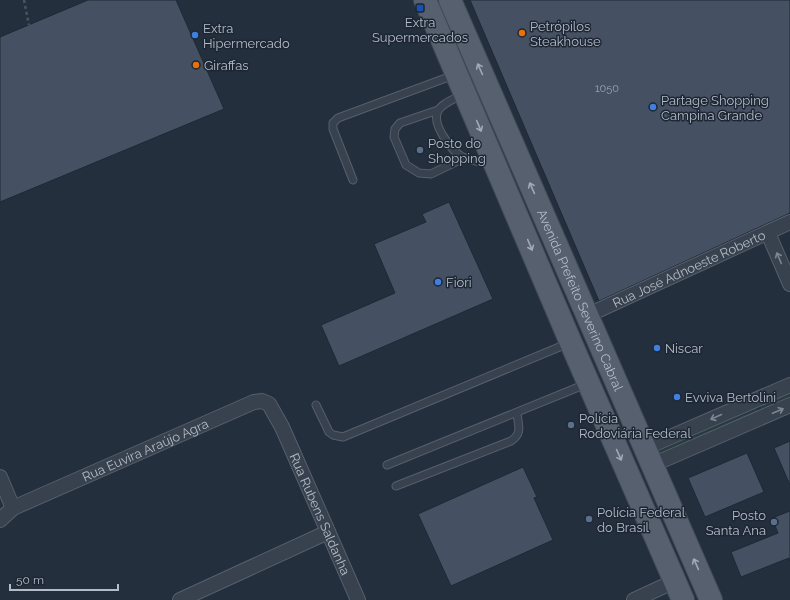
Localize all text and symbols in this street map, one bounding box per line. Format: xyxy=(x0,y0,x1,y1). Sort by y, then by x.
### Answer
marker: Extra Supermercados xyxy=(415,3,425,13)
place label: Extra Supermercados xyxy=(372,15,468,45)
place label: Petrópilos Steakhouse xyxy=(530,19,601,49)
place label: Extra Hipermercado xyxy=(203,21,290,51)
marker: Petrópilos Steakhouse xyxy=(517,28,527,38)
marker: Extra Hipermercado xyxy=(190,30,200,40)
place label: Giraffas xyxy=(204,58,249,73)
marker: Giraffas xyxy=(191,60,201,70)
one-way arrow xyxy=(476,64,483,76)
house number: 1050 xyxy=(595,82,619,95)
place label: Partage Shopping Campina Grande xyxy=(661,93,769,123)
marker: Partage Shopping Campina Grande xyxy=(648,102,658,112)
one-way arrow xyxy=(476,119,483,131)
place label: Posto do Shopping xyxy=(428,136,486,166)
marker: Posto do Shopping xyxy=(415,145,425,155)
one-way arrow xyxy=(528,183,535,195)
street label: Avenida Prefeito Severino Cabral xyxy=(534,207,626,394)
street label: Rua José Adnoeste Roberto xyxy=(610,227,768,311)
one-way arrow xyxy=(526,239,534,251)
one-way arrow xyxy=(775,252,782,264)
place label: Fiori xyxy=(446,275,472,290)
marker: Fiori xyxy=(433,277,443,287)
place label: Niscar xyxy=(665,341,703,356)
marker: Niscar xyxy=(652,343,662,353)
place label: Evviva Bertolini xyxy=(685,390,776,405)
marker: Evviva Bertolini xyxy=(672,392,682,402)
one-way arrow xyxy=(772,406,784,414)
place label: Polícia Rodoviária Federal xyxy=(579,411,691,441)
one-way arrow xyxy=(710,414,722,421)
street label: Rua Euvira Araújo Agra xyxy=(80,416,211,485)
marker: Polícia Rodoviária Federal xyxy=(566,420,576,430)
one-way arrow xyxy=(616,449,624,461)
street label: Rua Rubens Saldanha xyxy=(286,451,353,577)
place label: Polícia Federal do Brasil xyxy=(597,505,686,535)
place label: Posto Santa Ana xyxy=(706,508,766,538)
marker: Polícia Federal do Brasil xyxy=(584,514,594,524)
marker: Posto Santa Ana xyxy=(769,517,779,527)
one-way arrow xyxy=(692,559,699,571)
scale bar xyxy=(10,566,118,592)
text: 50 m xyxy=(16,573,44,587)

